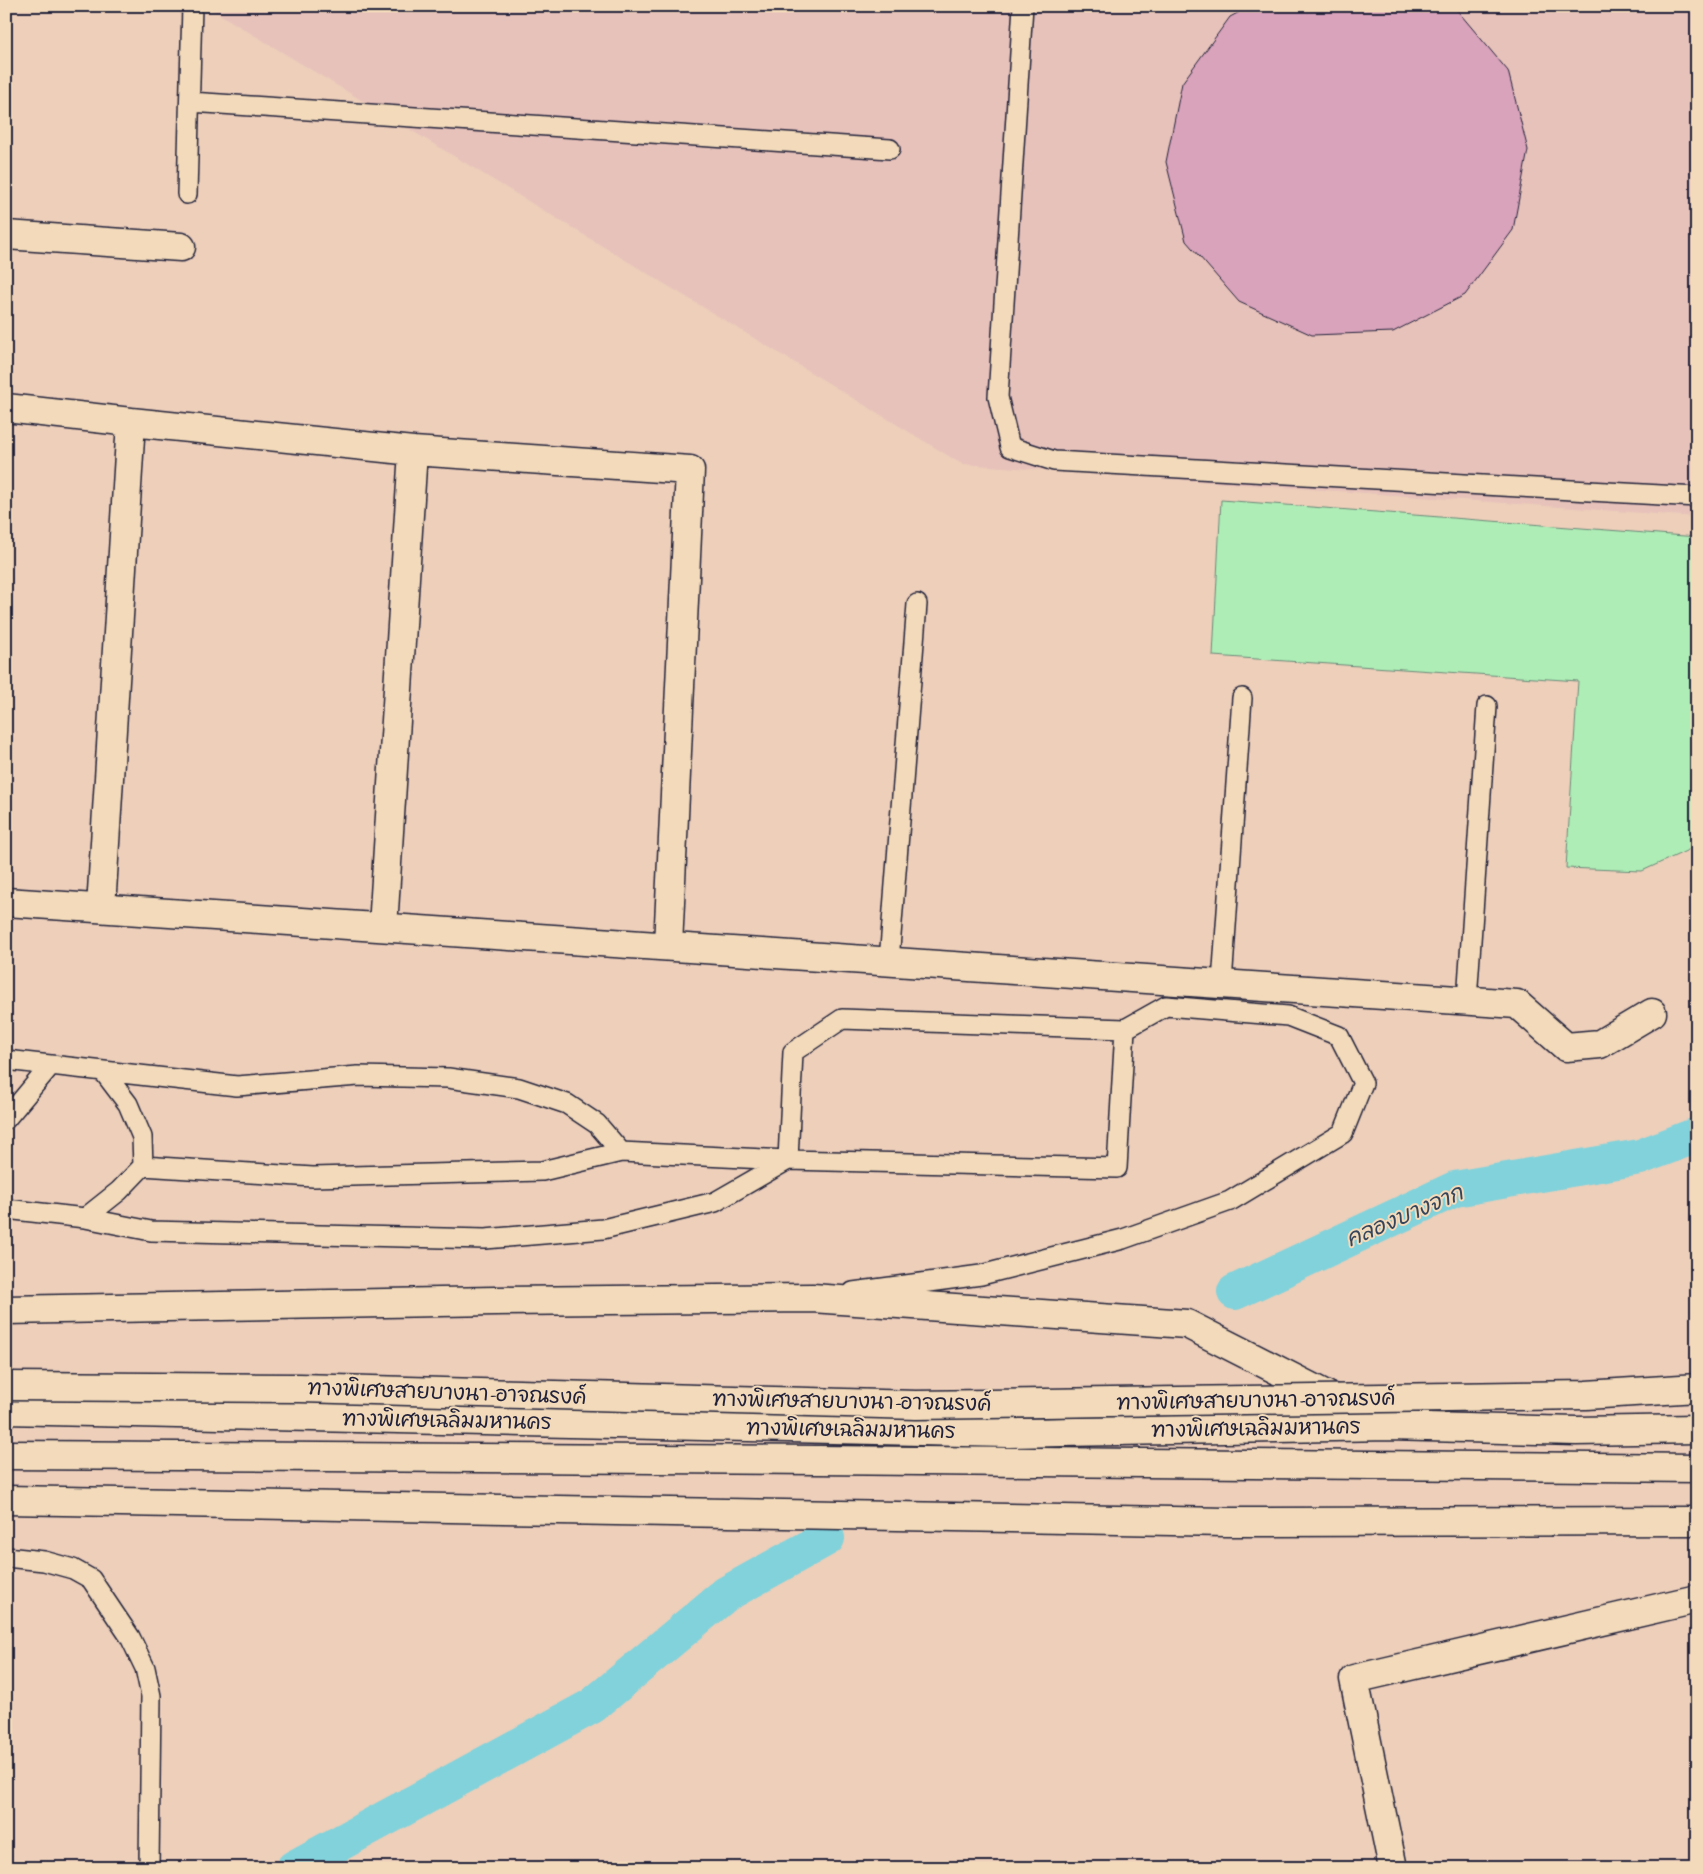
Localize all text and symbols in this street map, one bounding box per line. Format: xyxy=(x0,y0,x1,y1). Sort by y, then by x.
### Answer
water label: คลองบางจาก xyxy=(1342,1178,1469,1253)
street label: ทางพิเศษสายบางนา-อาจณรงค์ xyxy=(307,1374,587,1410)
street label: ทางพิเศษสายบางนา-อาจณรงค์ xyxy=(1116,1385,1396,1415)
street label: ทางพิเศษสายบางนา-อาจณรงค์ xyxy=(712,1386,992,1416)
street label: ทางพิเศษเฉลิมมหานคร xyxy=(342,1405,552,1435)
street label: ทางพิเศษเฉลิมมหานคร xyxy=(1151,1413,1361,1443)
street label: ทางพิเศษเฉลิมมหานคร xyxy=(746,1414,956,1444)

